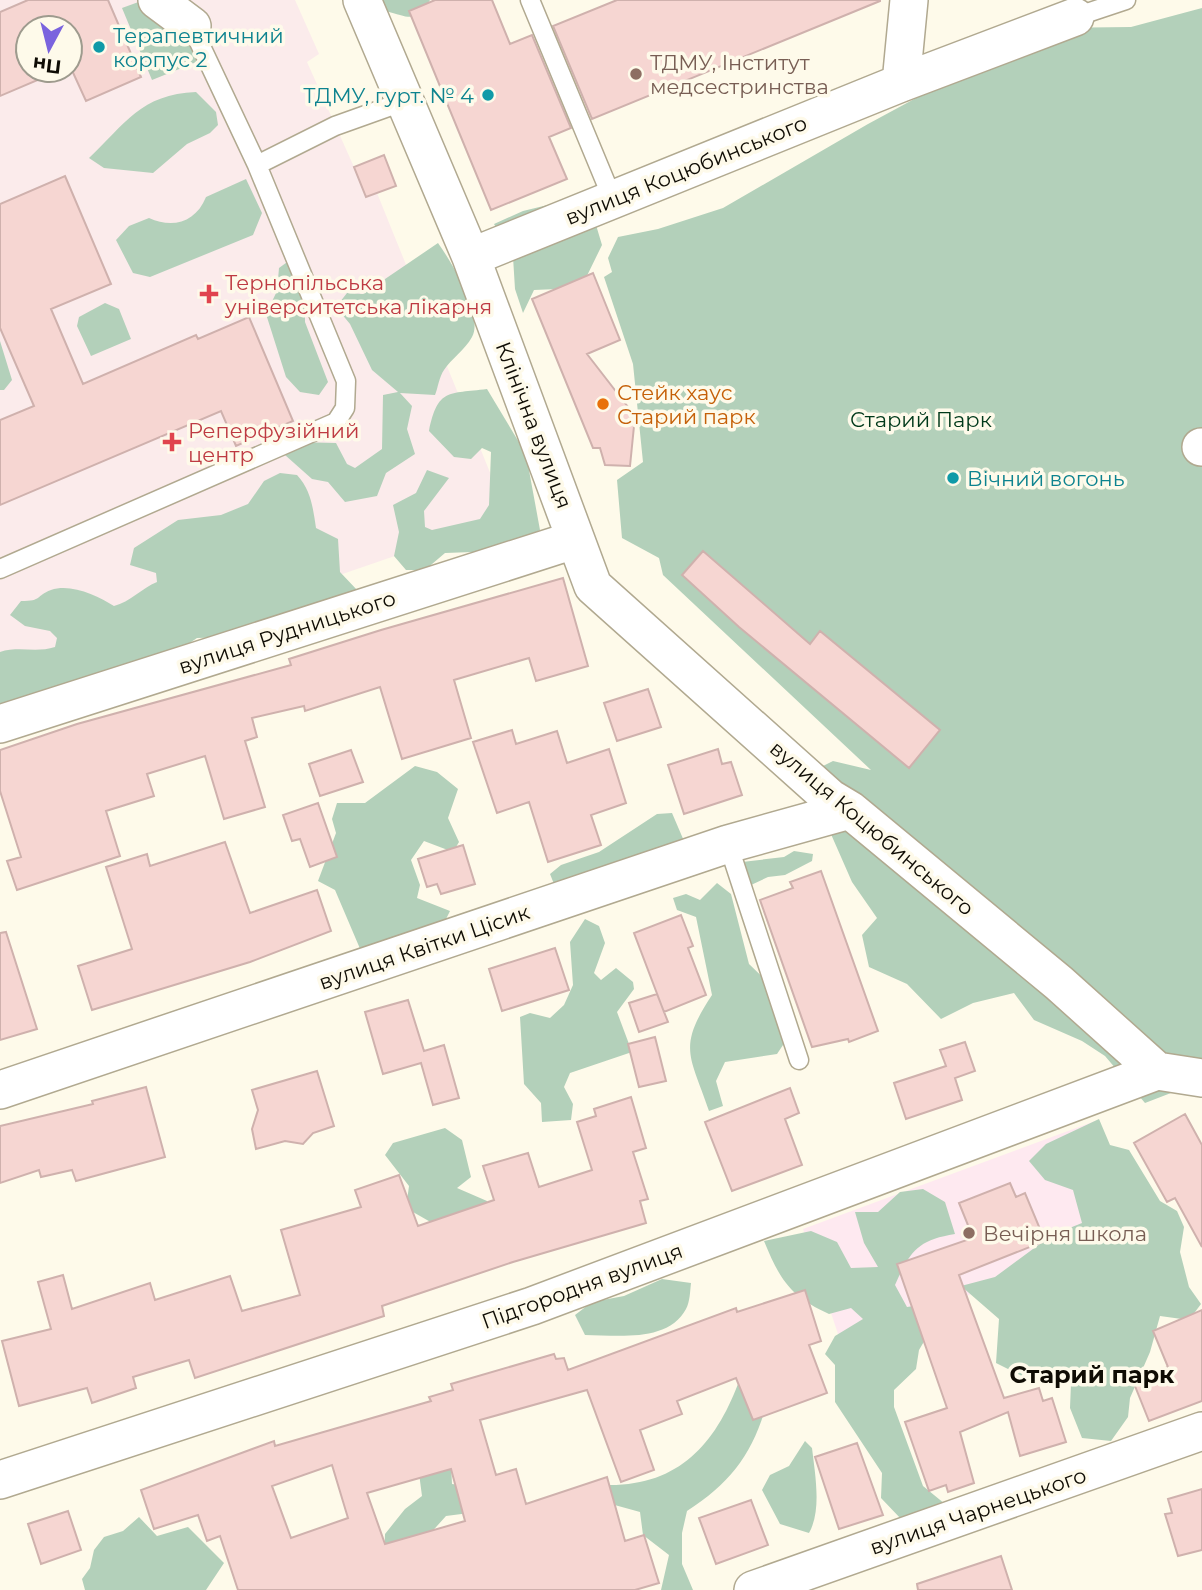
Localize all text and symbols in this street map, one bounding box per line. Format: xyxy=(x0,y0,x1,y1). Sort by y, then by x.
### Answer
north arrow xyxy=(14,14,84,84)
place label: Терапевтичний корпус 2 xyxy=(113,23,284,72)
marker: Терапевтичний корпус 2 xyxy=(91,39,107,55)
place label: ТДМУ, Iнститут медсестринства xyxy=(650,50,829,99)
text: Пн xyxy=(31,52,63,79)
marker: ТДМУ, Iнститут медсестринства xyxy=(628,66,644,82)
place label: ТДМУ, гурт. № 4 xyxy=(303,83,474,108)
marker: ТДМУ, гурт. № 4 xyxy=(480,87,496,103)
street label: вулиця Коцюбинського xyxy=(562,110,810,230)
place label: Тернопільська університетська лікарня xyxy=(224,270,492,319)
marker: Тернопільська університетська лікарня xyxy=(199,284,219,304)
street label: Клінічна вулиця xyxy=(491,338,577,512)
place label: Стейк хаус Старий парк xyxy=(617,380,756,429)
marker: Стейк хаус Старий парк xyxy=(595,396,611,412)
park label: Старий Парк xyxy=(850,407,992,432)
place label: Реперфузійний центр xyxy=(188,418,360,467)
marker: Реперфузійний центр xyxy=(162,432,182,452)
place label: Вічний вогонь xyxy=(967,466,1125,491)
marker: Вічний вогонь xyxy=(945,470,961,486)
street label: вулиця Рудницького xyxy=(175,585,399,679)
street label: вулиця Коцюбинського xyxy=(765,735,979,921)
street label: вулиця Квітки Цісик xyxy=(315,899,533,995)
place label: Вечірня школа xyxy=(983,1221,1147,1246)
marker: Вечірня школа xyxy=(961,1225,977,1241)
street label: Підгородня вулиця xyxy=(478,1238,686,1334)
district label: Старий парк xyxy=(1010,1360,1175,1389)
street label: вулиця Чарнецького xyxy=(866,1462,1090,1560)

